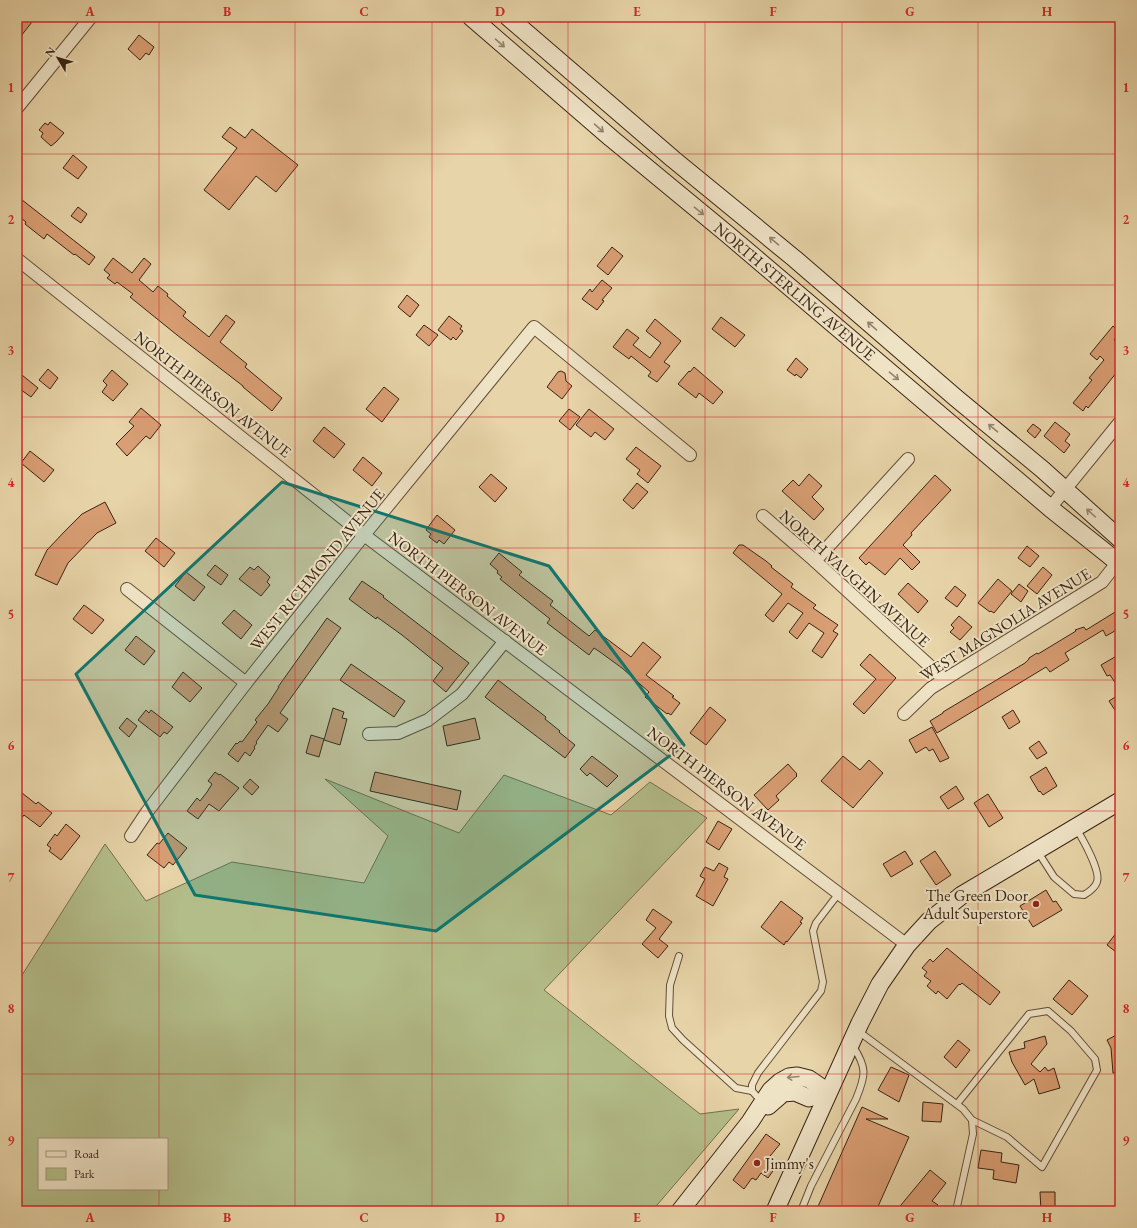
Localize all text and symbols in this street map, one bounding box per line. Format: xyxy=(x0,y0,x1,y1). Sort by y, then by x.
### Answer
text: A xyxy=(84,3,95,20)
text: B xyxy=(223,3,231,20)
text: C xyxy=(359,3,369,20)
text: D xyxy=(495,3,505,20)
text: E xyxy=(633,3,641,20)
text: F xyxy=(769,3,777,20)
text: G xyxy=(905,3,915,20)
text: H xyxy=(1042,3,1053,20)
north arrow xyxy=(38,38,78,78)
one-way arrow xyxy=(495,38,505,47)
text: N xyxy=(42,44,58,60)
text: 1 xyxy=(8,79,15,96)
text: 1 xyxy=(1123,79,1130,96)
one-way arrow xyxy=(593,123,604,132)
one-way arrow xyxy=(693,206,704,215)
text: 2 xyxy=(8,211,15,228)
text: 2 xyxy=(1123,211,1130,228)
street label: NORTH STERLING AVENUE xyxy=(710,218,880,365)
one-way arrow xyxy=(768,237,779,246)
one-way arrow xyxy=(867,321,878,330)
street label: NORTH PIERSON AVENUE xyxy=(130,326,296,462)
text: 3 xyxy=(8,342,15,359)
text: 3 xyxy=(1123,342,1130,359)
one-way arrow xyxy=(889,371,900,380)
one-way arrow xyxy=(987,424,998,433)
text: 4 xyxy=(8,474,15,491)
text: 4 xyxy=(1123,474,1130,491)
street label: WEST RICHMOND AVENUE xyxy=(245,484,389,655)
street label: NORTH VAUGHN AVENUE xyxy=(775,505,934,652)
one-way arrow xyxy=(1086,509,1096,518)
street label: NORTH PIERSON AVENUE xyxy=(384,527,551,660)
street label: WEST MAGNOLIA AVENUE xyxy=(916,563,1095,686)
text: 5 xyxy=(8,606,14,623)
text: 5 xyxy=(1123,606,1129,623)
street label: NORTH PIERSON AVENUE xyxy=(643,722,810,855)
text: 6 xyxy=(8,737,15,754)
text: 6 xyxy=(1123,737,1130,754)
text: 7 xyxy=(8,869,15,886)
text: 7 xyxy=(1123,869,1130,886)
place label: The Green Door Adult Superstore xyxy=(922,885,1029,924)
marker: The Green Door Adult Superstore xyxy=(1031,899,1041,909)
text: 8 xyxy=(8,1000,15,1017)
text: 8 xyxy=(1123,1000,1130,1017)
one-way arrow xyxy=(787,1074,800,1081)
text: 9 xyxy=(8,1132,15,1149)
text: 9 xyxy=(1123,1132,1130,1149)
legend xyxy=(38,1138,168,1190)
text: Road xyxy=(74,1146,100,1162)
place label: Jimmy's xyxy=(763,1153,814,1174)
marker: Jimmy's xyxy=(752,1158,762,1168)
text: Park xyxy=(74,1166,95,1182)
text: A xyxy=(84,1209,95,1226)
text: B xyxy=(223,1209,231,1226)
text: C xyxy=(359,1209,369,1226)
text: D xyxy=(495,1209,505,1226)
text: E xyxy=(633,1209,641,1226)
text: F xyxy=(769,1209,777,1226)
text: G xyxy=(905,1209,915,1226)
text: H xyxy=(1042,1209,1053,1226)

